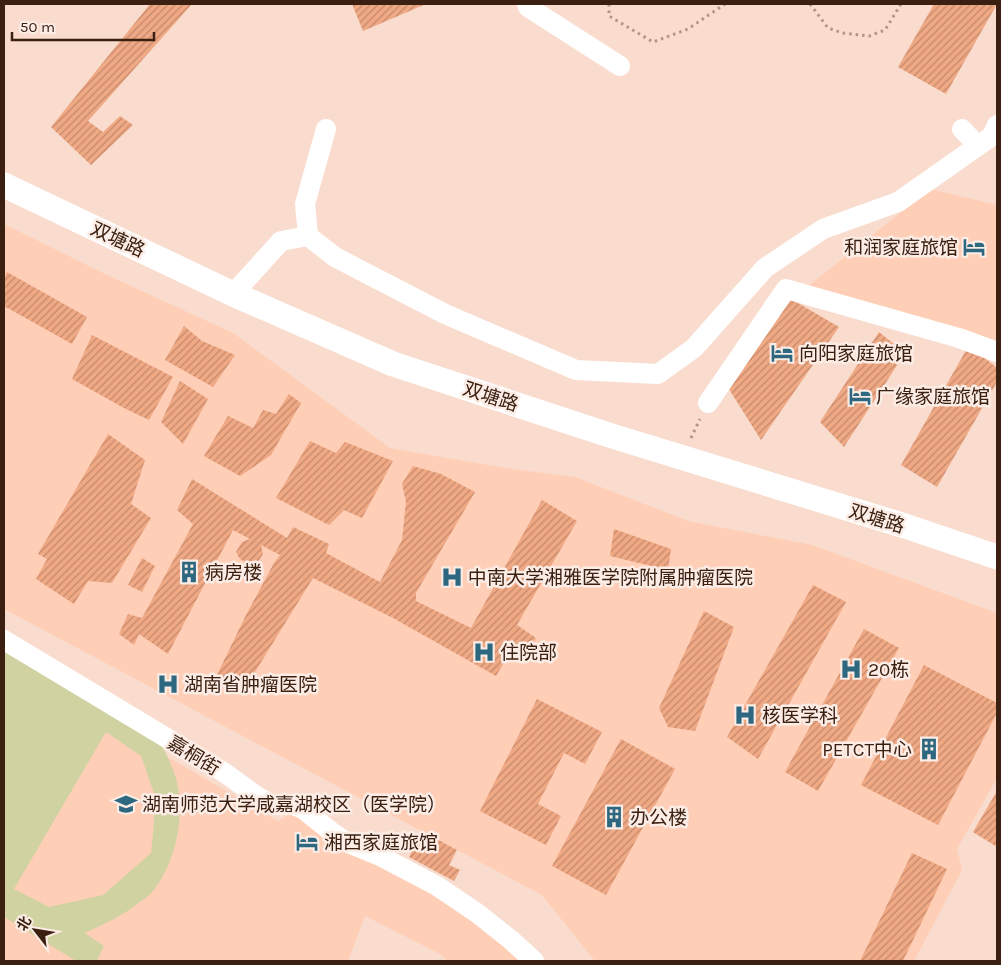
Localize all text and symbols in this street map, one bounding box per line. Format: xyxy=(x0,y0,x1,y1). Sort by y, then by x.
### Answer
scale bar xyxy=(12,10,155,42)
text: 50 m xyxy=(20,18,55,36)
street label: 双塘路 xyxy=(87,218,148,262)
hotel icon: 和润家庭旅馆 xyxy=(961,234,987,260)
place label: 和润家庭旅馆 xyxy=(844,237,958,259)
hotel icon: 向阳家庭旅馆 xyxy=(769,340,795,366)
place label: 向阳家庭旅馆 xyxy=(799,343,913,365)
street label: 双塘路 xyxy=(460,378,521,416)
hotel icon: 广缘家庭旅馆 xyxy=(847,383,873,409)
place label: 广缘家庭旅馆 xyxy=(876,386,990,408)
street label: 双塘路 xyxy=(846,500,907,538)
building icon: 病房楼 xyxy=(176,559,202,585)
place label: 病房楼 xyxy=(205,562,262,584)
hospital icon: 中南大学湘雅医学院附属肿瘤医院 xyxy=(439,564,465,590)
place label: 中南大学湘雅医学院附属肿瘤医院 xyxy=(468,567,753,589)
hospital icon: 住院部 xyxy=(471,639,497,665)
place label: 住院部 xyxy=(500,642,557,664)
hospital icon: 20栋 xyxy=(838,656,864,682)
place label: 20栋 xyxy=(868,659,909,681)
hospital icon: 湖南省肿瘤医院 xyxy=(155,671,181,697)
place label: 湖南省肿瘤医院 xyxy=(184,674,317,696)
hospital icon: 核医学科 xyxy=(732,702,758,728)
place label: 核医学科 xyxy=(762,705,838,727)
street label: 嘉桐街 xyxy=(163,732,224,780)
building icon: PETCT中心 xyxy=(916,736,942,762)
place label: PETCT中心 xyxy=(822,739,912,761)
school or university icon: 湖南师范大学咸嘉湖校区（医学院） xyxy=(113,791,139,817)
place label: 湖南师范大学咸嘉湖校区（医学院） xyxy=(142,794,446,816)
building icon: 办公楼 xyxy=(601,804,627,830)
place label: 办公楼 xyxy=(630,807,687,829)
hotel icon: 湘西家庭旅馆 xyxy=(294,829,320,855)
place label: 湘西家庭旅馆 xyxy=(324,832,438,854)
north arrow xyxy=(10,905,60,955)
text: 北 xyxy=(13,913,35,934)

